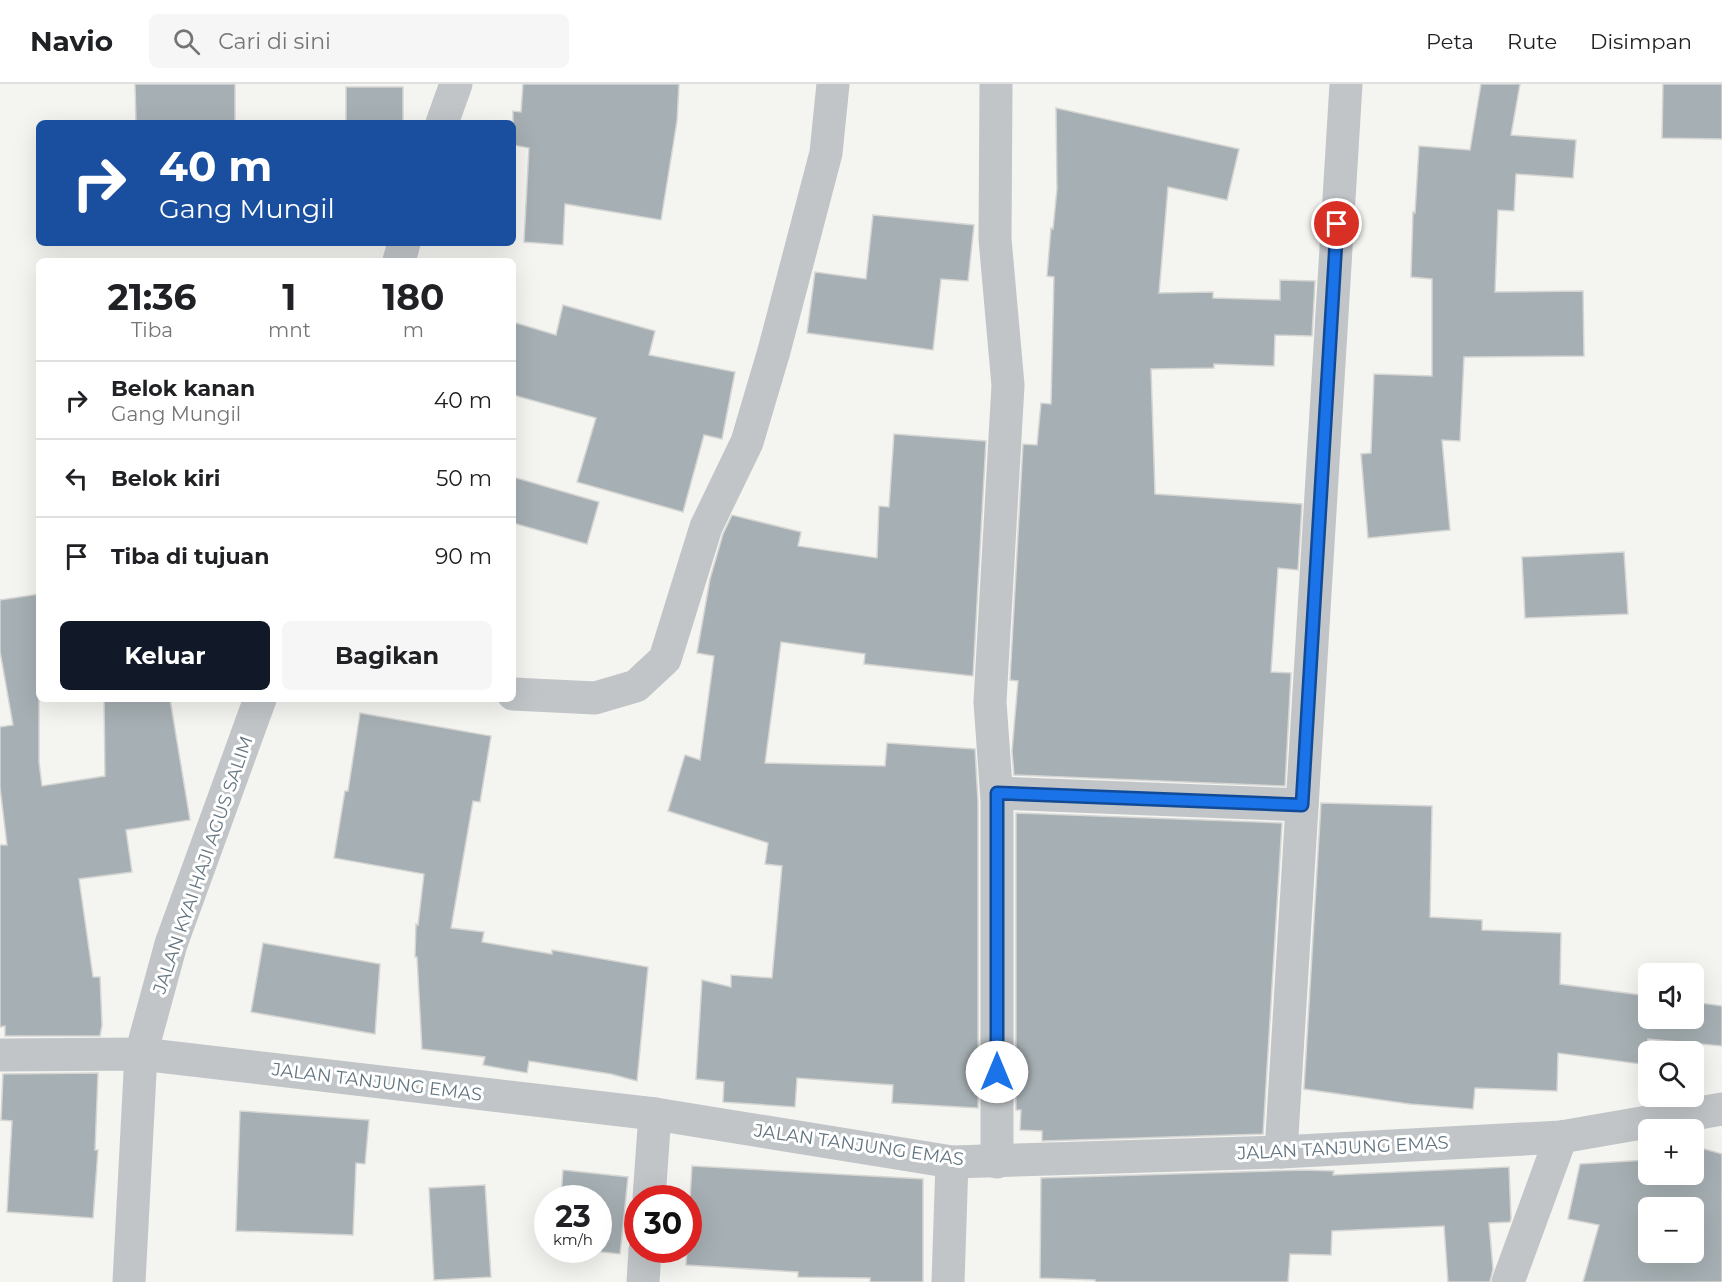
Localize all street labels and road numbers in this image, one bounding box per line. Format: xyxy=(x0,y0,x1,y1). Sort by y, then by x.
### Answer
street label: JALAN KYAI HAJI AGUS SALIM xyxy=(148,733,258,998)
street label: JALAN TANJUNG EMAS xyxy=(270,1058,483,1106)
street label: JALAN TANJUNG EMAS xyxy=(752,1119,965,1171)
street label: JALAN TANJUNG EMAS xyxy=(1236,1131,1449,1165)

